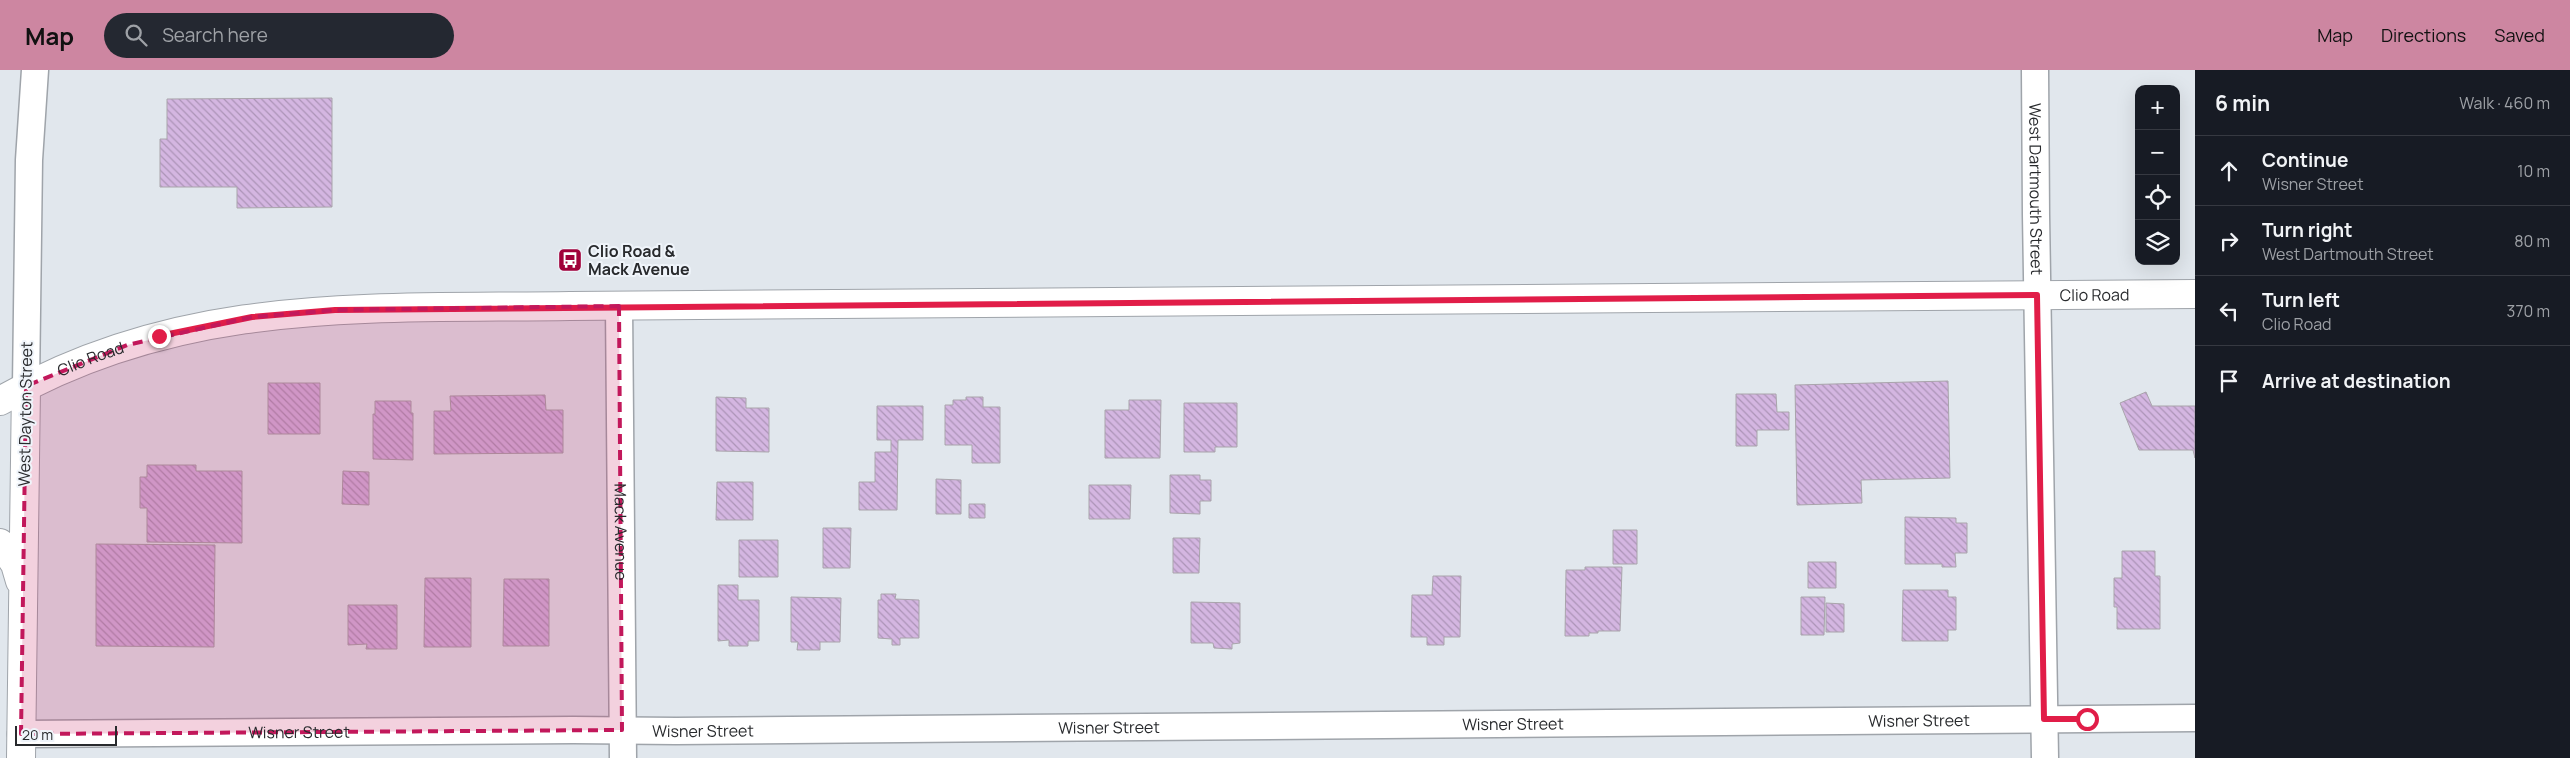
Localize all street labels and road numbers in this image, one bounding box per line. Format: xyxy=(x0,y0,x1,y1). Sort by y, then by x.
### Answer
street label: West Dartmouth Street xyxy=(2024,103,2048,275)
street label: Clio Road xyxy=(2060,283,2129,306)
street label: Clio Road xyxy=(54,336,127,381)
street label: West Dayton Street xyxy=(13,341,37,487)
street label: Mack Avenue xyxy=(610,483,632,581)
street label: Wisner Street xyxy=(1868,709,1970,732)
street label: Wisner Street xyxy=(1462,712,1564,735)
street label: Wisner Street xyxy=(1058,716,1160,739)
street label: Wisner Street xyxy=(652,719,754,742)
street label: Wisner Street xyxy=(248,721,350,743)

